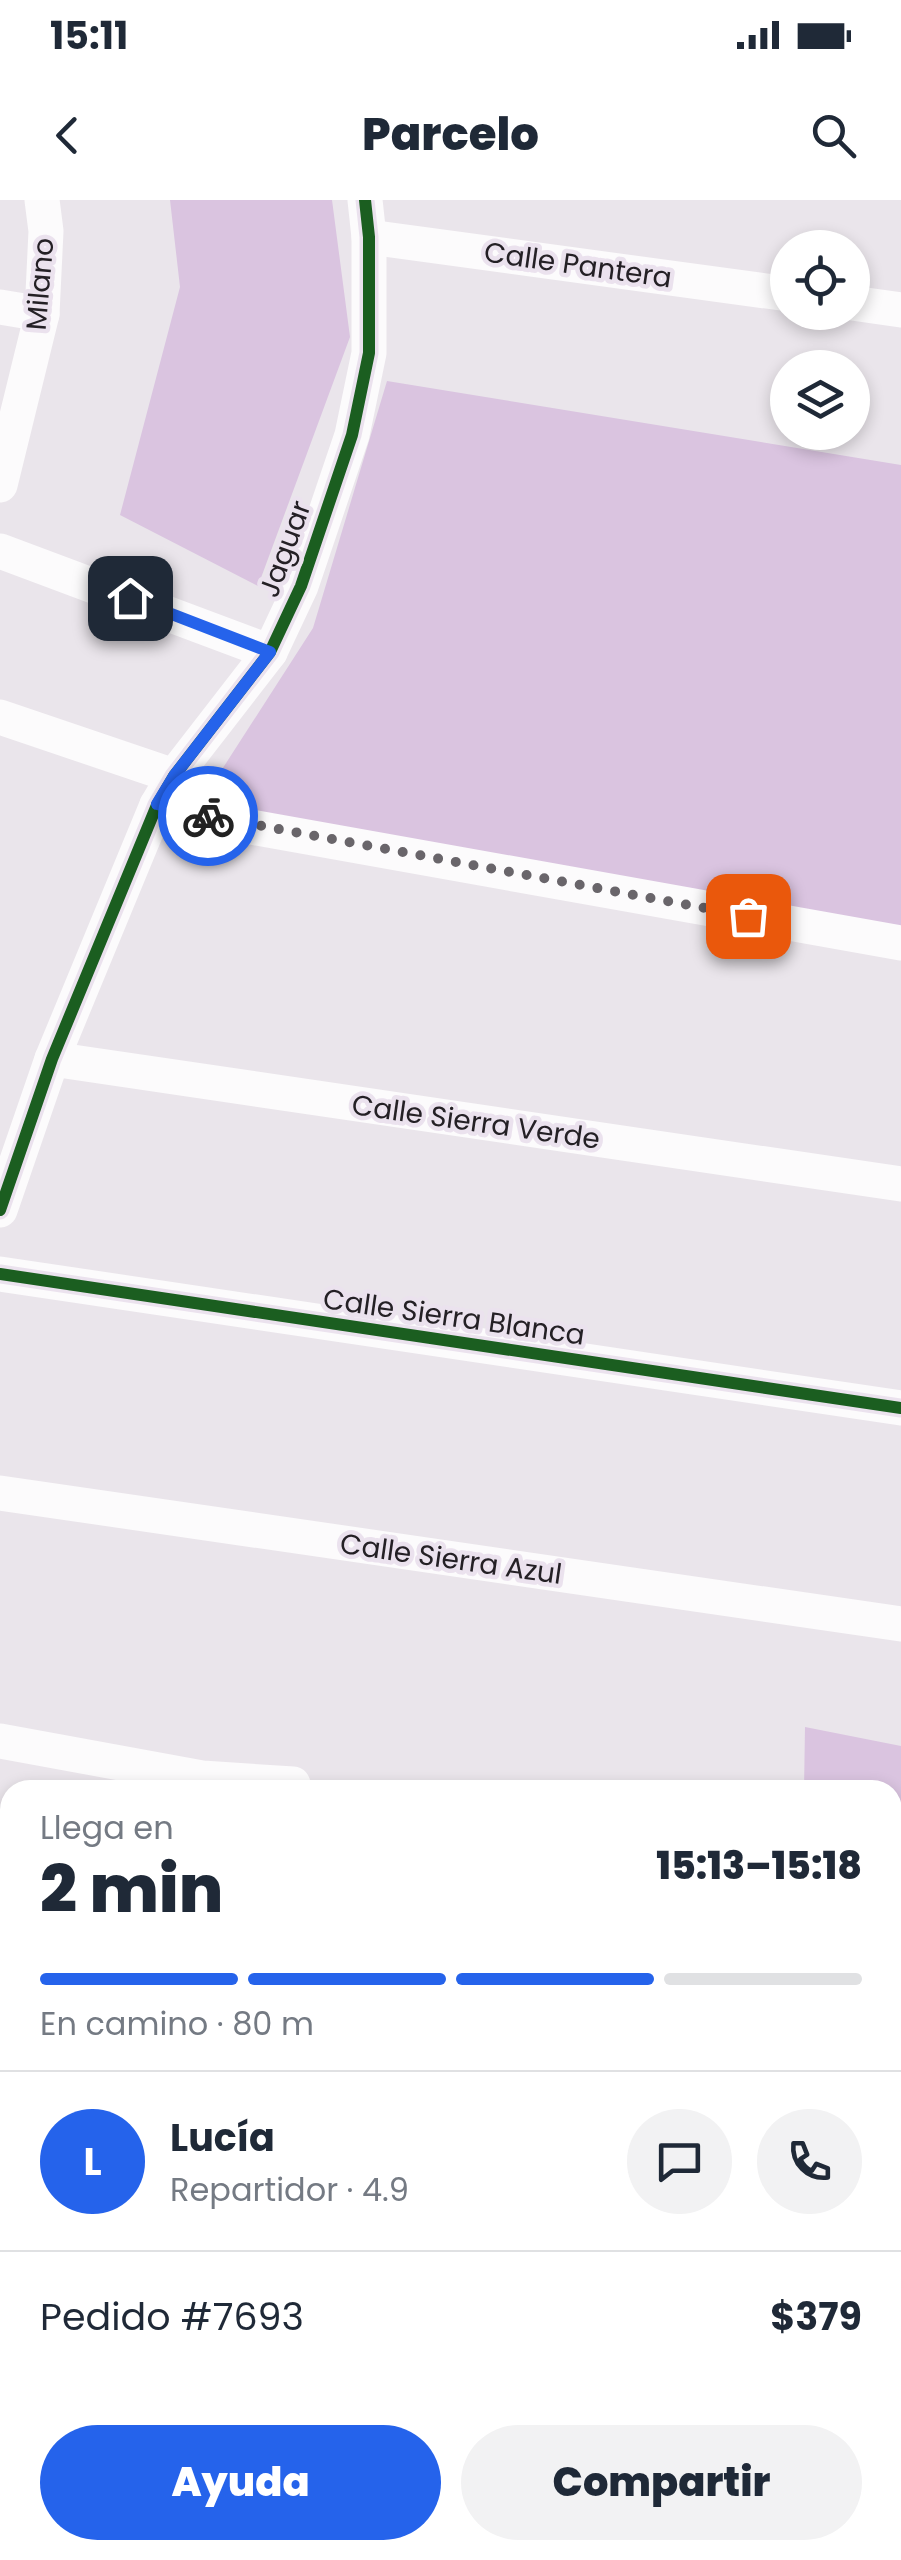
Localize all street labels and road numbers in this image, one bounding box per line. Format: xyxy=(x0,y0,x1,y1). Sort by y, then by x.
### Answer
street label: Calle Pantera xyxy=(482,233,674,297)
street label: Milano xyxy=(17,236,63,332)
street label: Jaguar xyxy=(250,495,320,603)
street label: Calle Sierra Verde xyxy=(349,1085,603,1159)
street label: Calle Sierra Blanca xyxy=(321,1279,587,1355)
street label: Calle Sierra Azul xyxy=(338,1524,564,1594)

